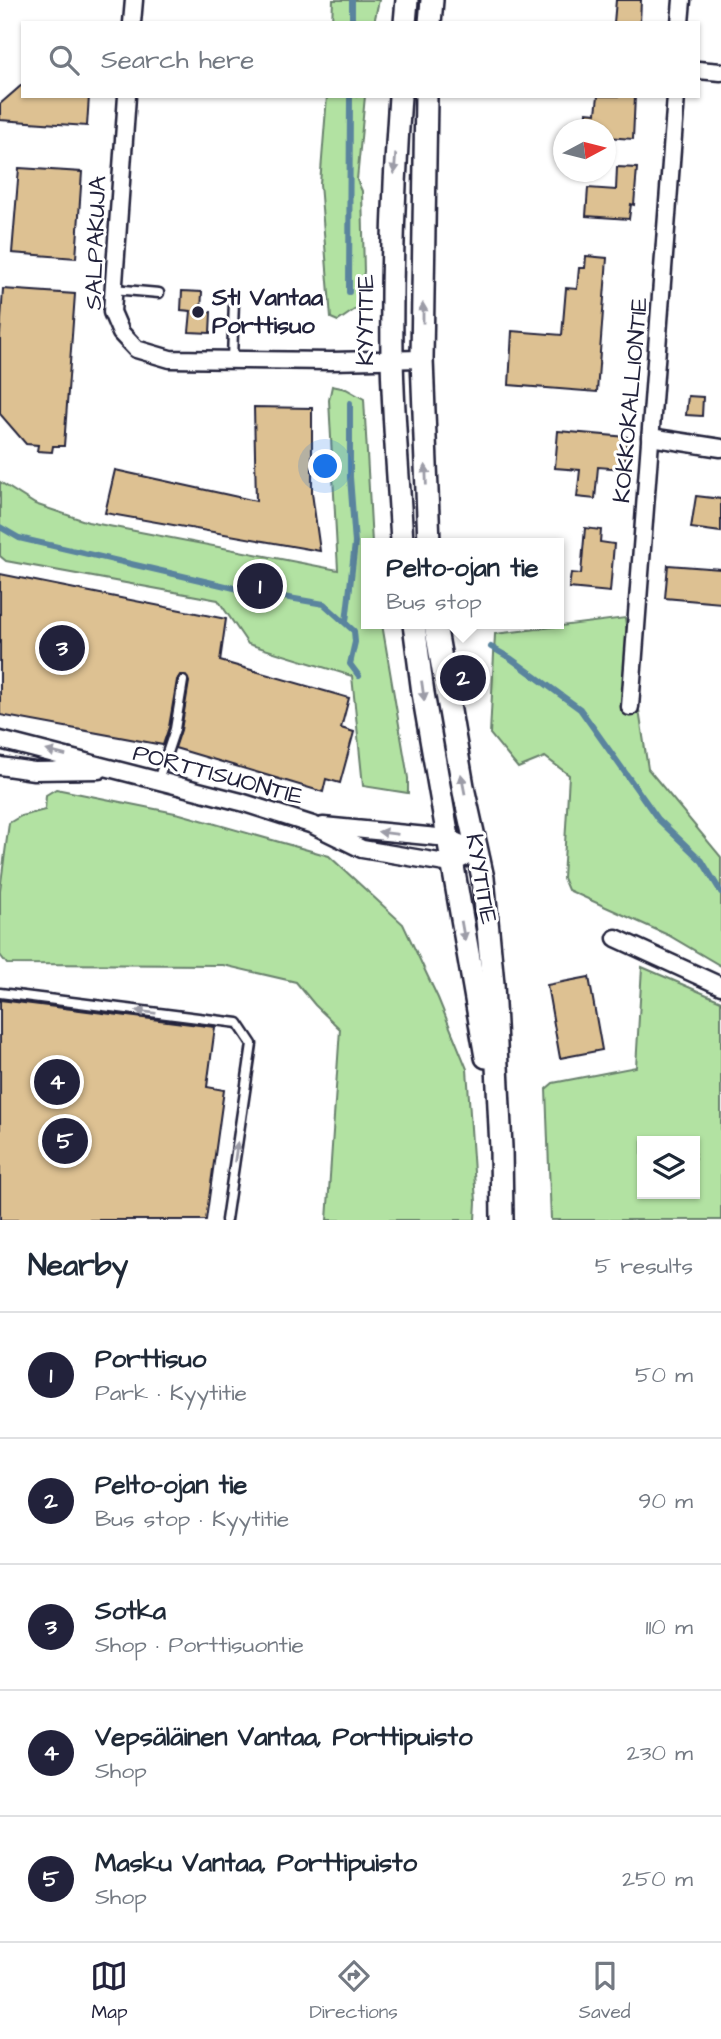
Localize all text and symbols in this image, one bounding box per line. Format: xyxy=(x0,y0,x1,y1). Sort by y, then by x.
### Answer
search box xyxy=(21,21,700,98)
icon: search xyxy=(45,41,83,79)
text: Search here xyxy=(101,42,254,78)
north arrow xyxy=(553,119,616,182)
one-way arrow xyxy=(390,154,401,176)
street label: SALPAKUJA xyxy=(77,175,115,311)
street label: KYYTITIE xyxy=(349,274,383,366)
place label: St1 Vantaa Porttisuo xyxy=(211,281,324,343)
street label: KOKKOKALLIONTIE xyxy=(605,296,657,504)
one-way arrow xyxy=(417,301,429,323)
marker: St1 Vantaa Porttisuo xyxy=(190,304,206,320)
your location xyxy=(308,449,342,483)
one-way arrow xyxy=(421,464,432,486)
popup xyxy=(361,538,564,629)
text: Pelto-ojan tie xyxy=(386,550,539,586)
pin: 1 xyxy=(237,560,283,612)
text: Bus stop xyxy=(386,586,482,618)
pin: 3 xyxy=(39,622,85,674)
pin: 2 xyxy=(440,652,486,704)
one-way arrow xyxy=(417,681,428,703)
street label: PORTTISUONTIE xyxy=(129,736,307,814)
one-way arrow xyxy=(45,747,67,758)
one-way arrow xyxy=(458,773,469,795)
one-way arrow xyxy=(377,828,399,839)
street label: KYYTITIE xyxy=(456,831,506,927)
one-way arrow xyxy=(458,920,469,942)
one-way arrow xyxy=(134,1007,156,1018)
pin: 4 xyxy=(34,1056,80,1108)
pin: 5 xyxy=(42,1115,88,1167)
map controls xyxy=(637,1136,700,1199)
button: layers xyxy=(637,1136,700,1199)
one-way arrow xyxy=(231,1141,242,1163)
text: Nearby xyxy=(28,1245,128,1287)
text: 5 results xyxy=(595,1250,693,1282)
text: Porttisuo xyxy=(95,1341,206,1377)
text: 1 xyxy=(50,1359,52,1391)
text: 50 m xyxy=(635,1359,693,1391)
text: Park · Kyytitie xyxy=(95,1377,247,1409)
text: Pelto-ojan tie xyxy=(95,1467,247,1503)
text: 2 xyxy=(44,1485,58,1517)
text: 90 m xyxy=(638,1485,693,1517)
text: Bus stop · Kyytitie xyxy=(95,1503,289,1535)
text: Sotka xyxy=(95,1593,166,1629)
text: 3 xyxy=(45,1611,57,1643)
text: 110 m xyxy=(645,1611,693,1643)
text: Shop · Porttisuontie xyxy=(95,1629,304,1661)
text: Vepsäläinen Vantaa, Porttipuisto xyxy=(95,1719,473,1755)
text: 4 xyxy=(43,1737,59,1769)
text: 230 m xyxy=(627,1737,693,1769)
text: Shop xyxy=(95,1755,147,1787)
text: Masku Vantaa, Porttipuisto xyxy=(95,1845,417,1881)
text: 5 xyxy=(43,1863,59,1895)
text: 250 m xyxy=(622,1863,693,1895)
text: Shop xyxy=(95,1881,147,1913)
tab: Map xyxy=(90,1957,128,2026)
tab: Directions xyxy=(309,1957,398,2026)
tab: Saved xyxy=(579,1957,630,2026)

